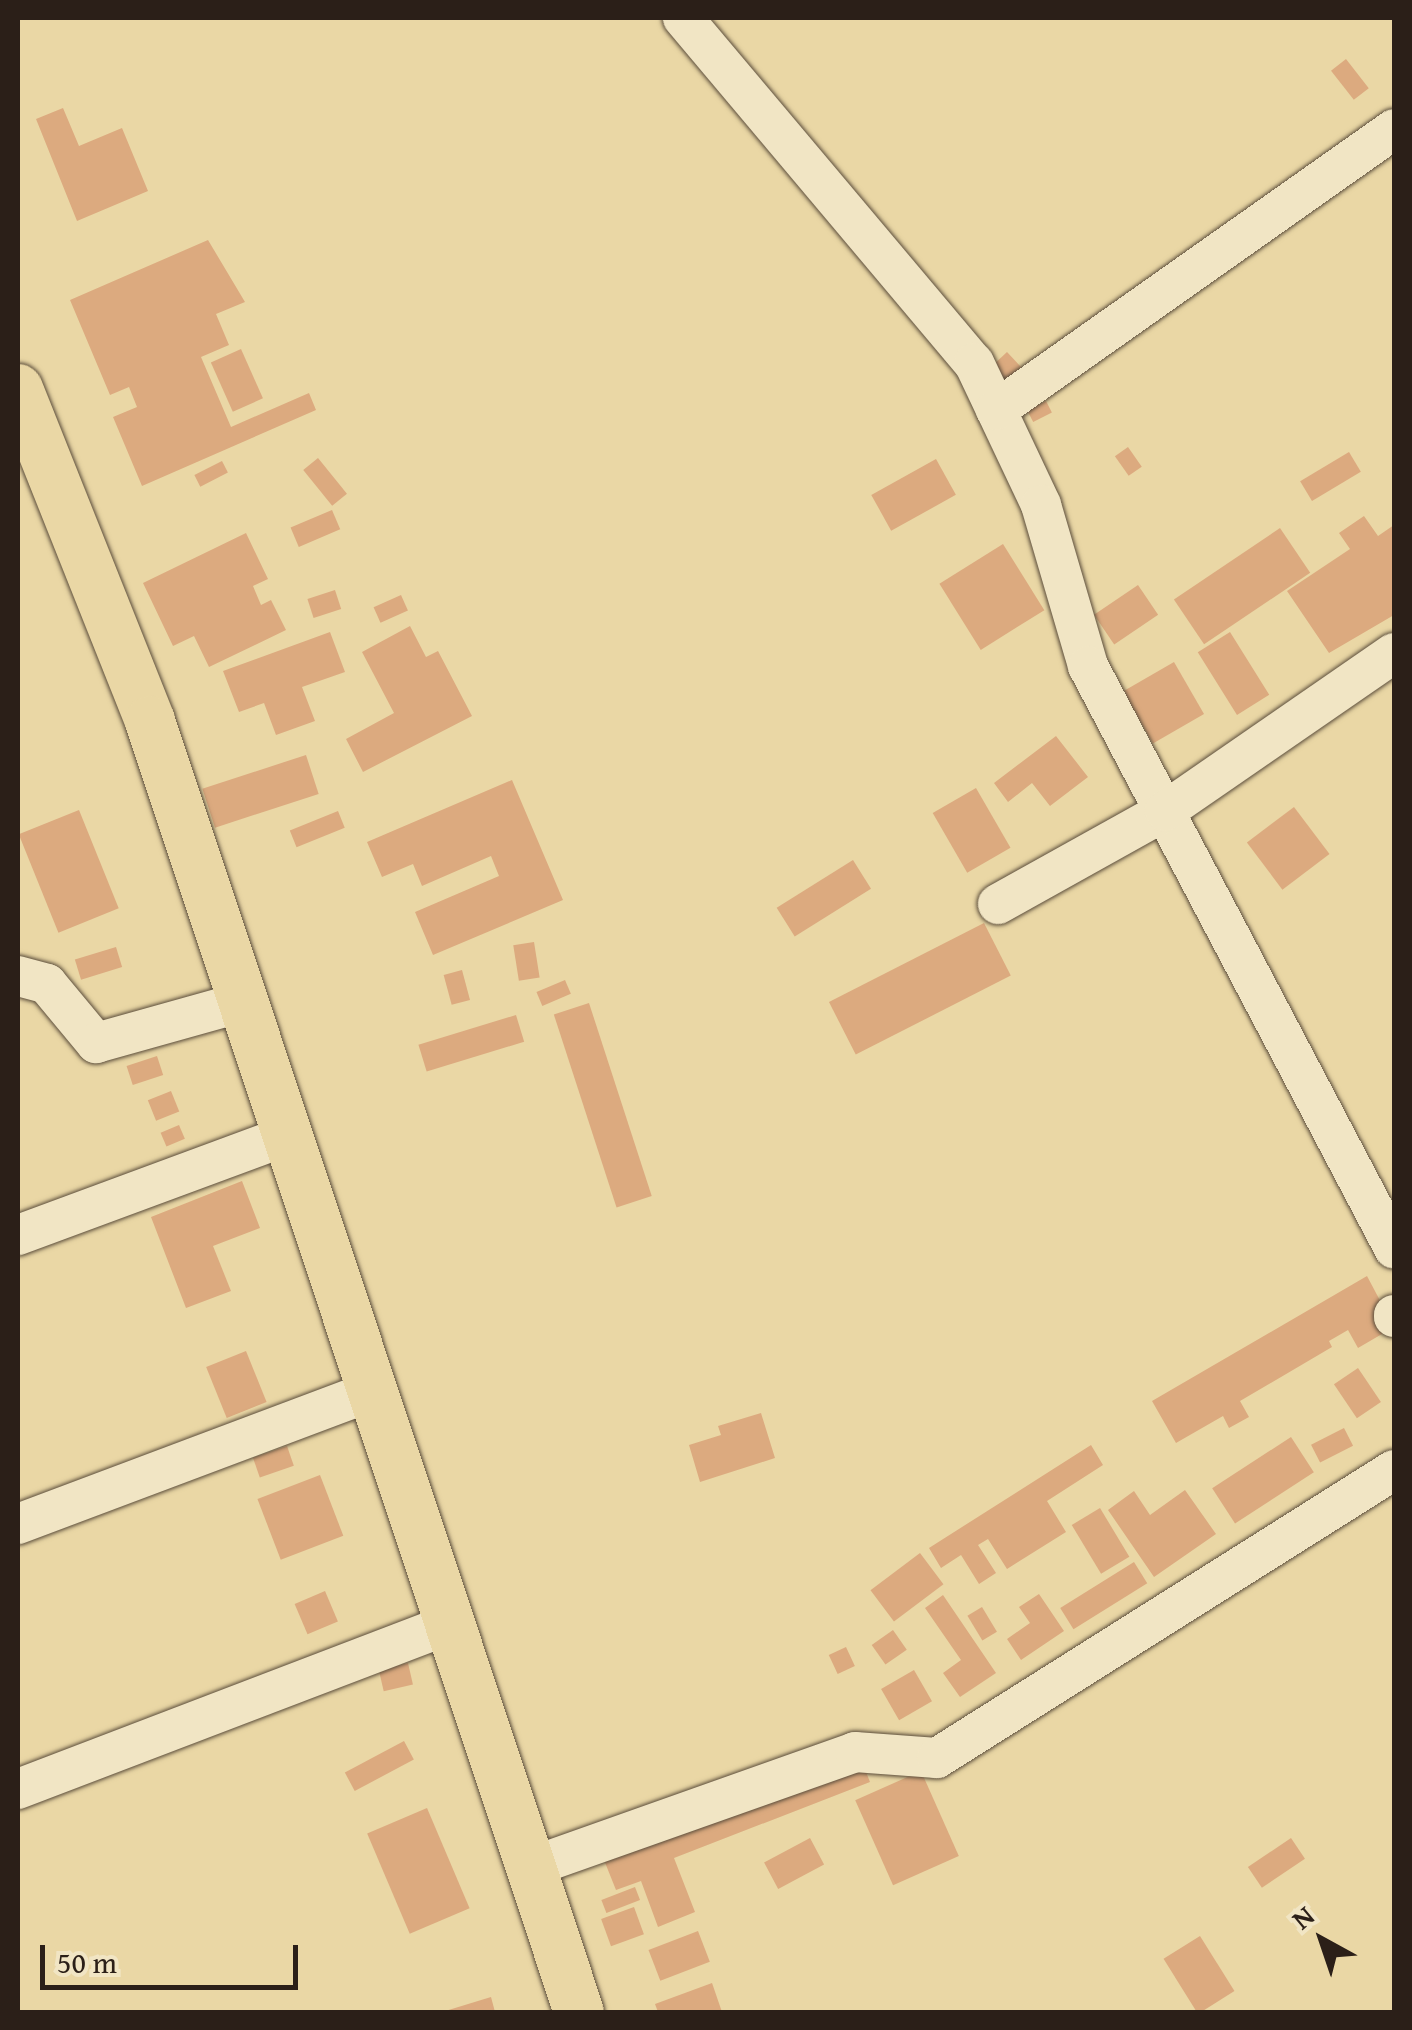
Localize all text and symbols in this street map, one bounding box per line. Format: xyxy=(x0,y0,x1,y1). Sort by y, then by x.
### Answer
north arrow xyxy=(1272,1890,1372,1990)
text: N xyxy=(1282,1895,1323,1938)
scale bar xyxy=(45,1925,302,1987)
text: 50 m xyxy=(57,1940,117,1984)

